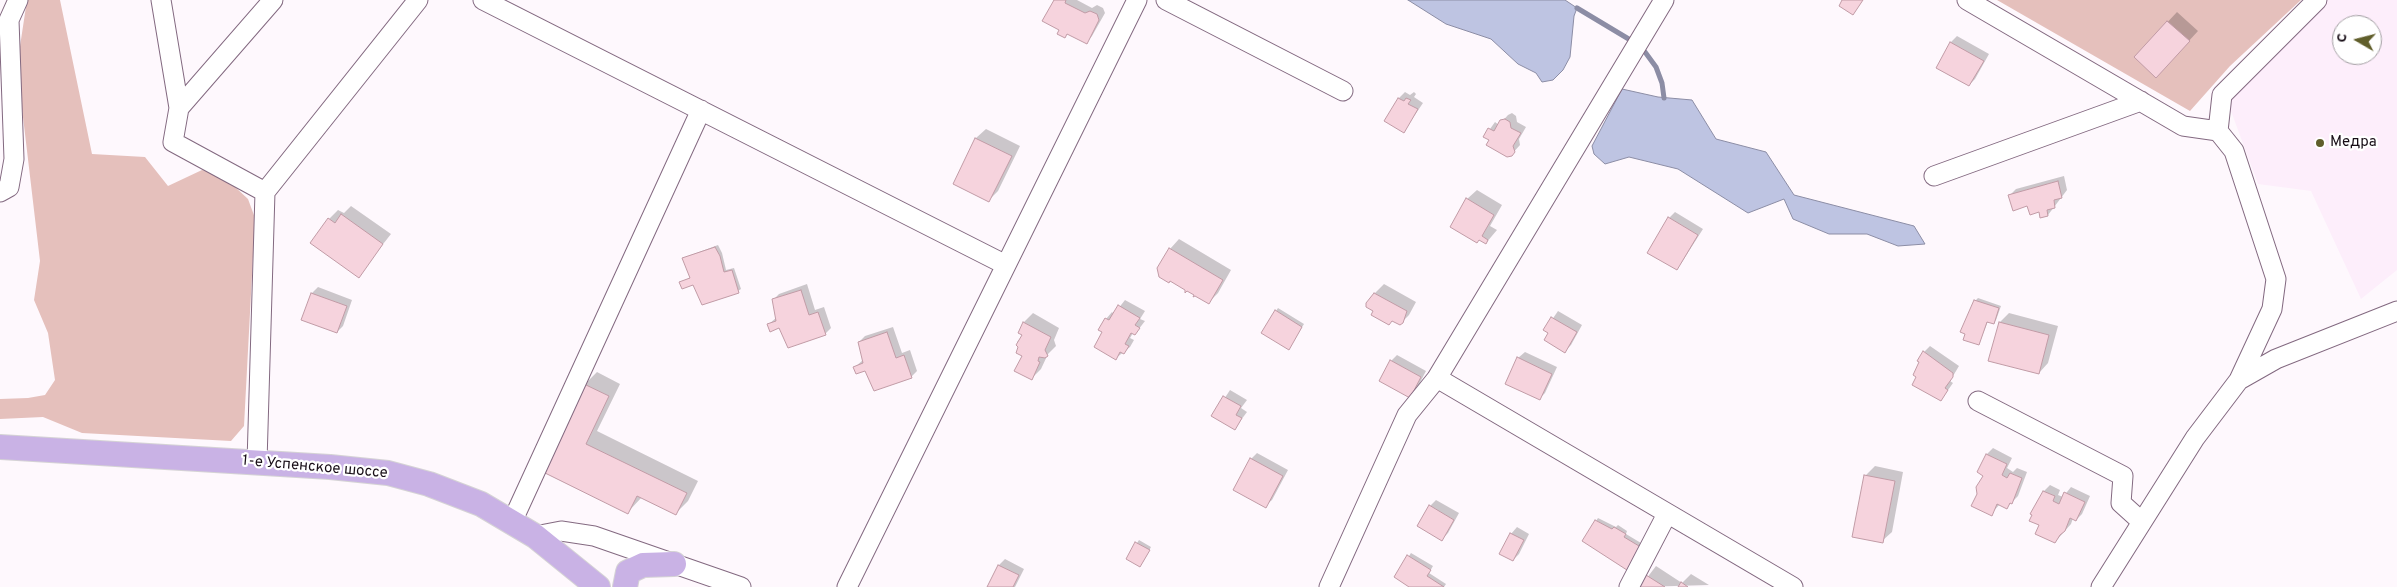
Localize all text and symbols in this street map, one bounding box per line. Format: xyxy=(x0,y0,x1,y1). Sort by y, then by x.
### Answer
north arrow xyxy=(2332,15,2382,65)
text: С xyxy=(2334,32,2352,44)
place label: Медра xyxy=(2330,134,2377,152)
marker: Медра xyxy=(2314,137,2326,149)
street label: 1-е Успенское шоссе xyxy=(242,453,388,483)

